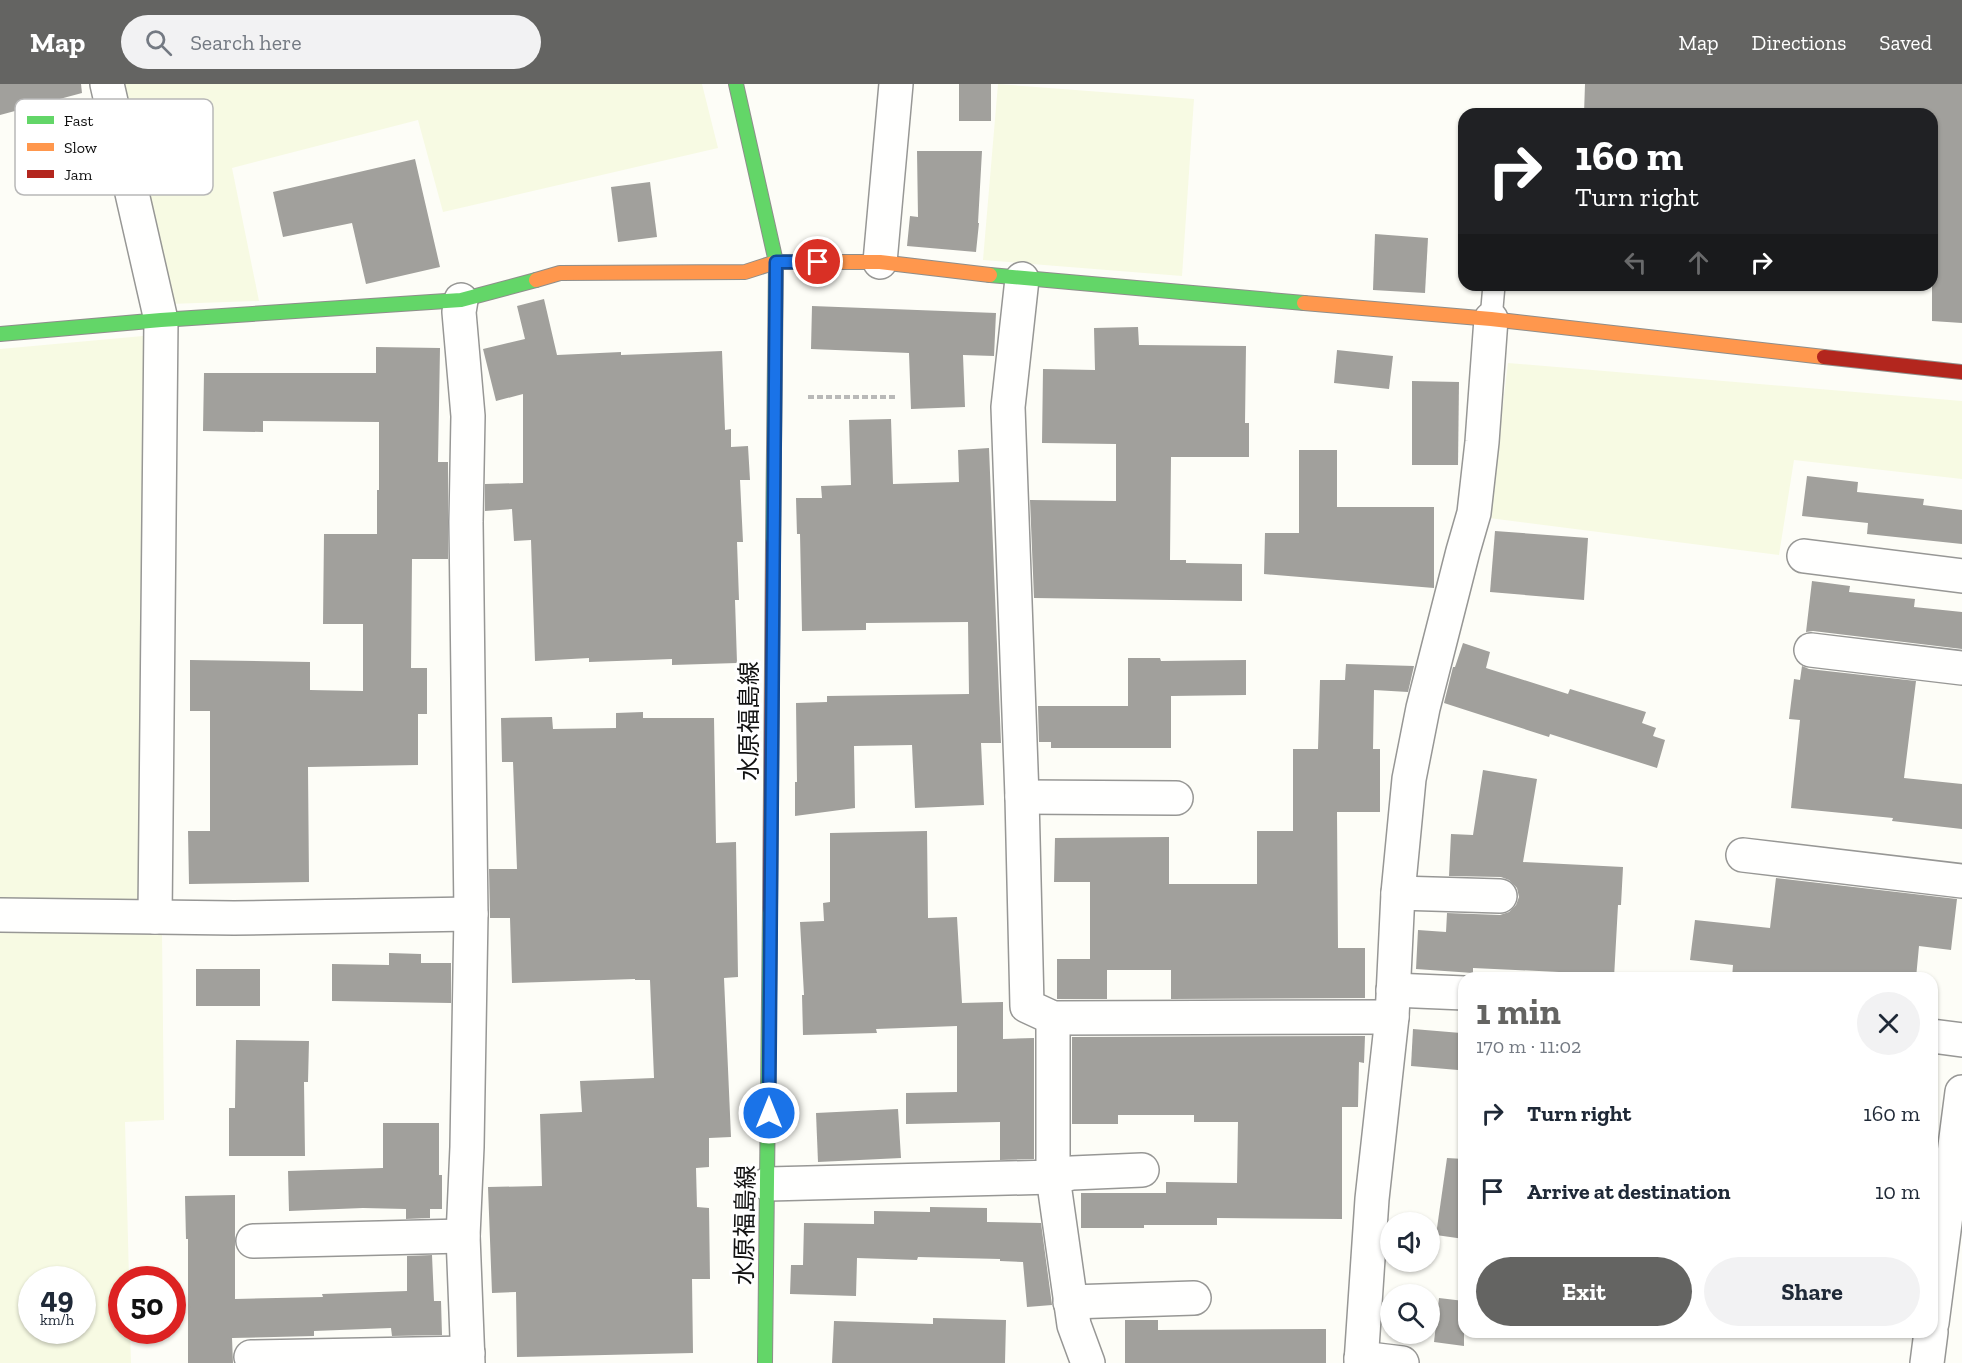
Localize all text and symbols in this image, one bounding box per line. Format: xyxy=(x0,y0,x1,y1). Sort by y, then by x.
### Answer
search box xyxy=(121,15,541,69)
text: Map xyxy=(30,26,85,59)
icon: search xyxy=(142,26,175,59)
text: Search here xyxy=(190,29,302,56)
text: Map xyxy=(1679,30,1719,55)
text: Directions xyxy=(1752,30,1846,55)
text: Saved xyxy=(1879,30,1932,55)
legend xyxy=(15,99,213,195)
text: Fast xyxy=(64,111,93,130)
text: 160 m xyxy=(1575,130,1683,181)
icon: right xyxy=(1476,132,1554,210)
text: Slow xyxy=(64,138,98,157)
text: Jam xyxy=(64,165,93,184)
text: Turn right xyxy=(1575,181,1699,213)
pin xyxy=(792,236,843,287)
icon: arrive xyxy=(801,245,834,278)
icon: left xyxy=(1619,246,1652,279)
icon: ahead xyxy=(1682,246,1715,279)
icon: right xyxy=(1745,246,1778,279)
street label: 水原福島線 xyxy=(734,661,763,781)
text: 1 min xyxy=(1476,990,1561,1033)
button: close xyxy=(1857,992,1920,1055)
text: 170 m · 11:02 xyxy=(1476,1034,1581,1058)
position arrow xyxy=(737,1081,801,1145)
icon: right xyxy=(1476,1097,1509,1130)
text: Turn right xyxy=(1527,1100,1631,1127)
text: 160 m xyxy=(1863,1100,1920,1127)
street label: 水原福島線 xyxy=(729,1165,760,1285)
icon: arrive xyxy=(1476,1175,1509,1208)
text: Arrive at destination xyxy=(1527,1178,1730,1205)
text: 10 m xyxy=(1875,1178,1920,1205)
map controls xyxy=(1380,1212,1440,1344)
button: sound xyxy=(1380,1212,1440,1272)
button: Exit xyxy=(1476,1257,1692,1326)
button: Share xyxy=(1704,1257,1920,1326)
speed limit sign: 50 xyxy=(108,1266,186,1344)
text: 49 xyxy=(40,1280,74,1316)
button: search xyxy=(1380,1284,1440,1344)
text: km/h xyxy=(40,1311,74,1329)

